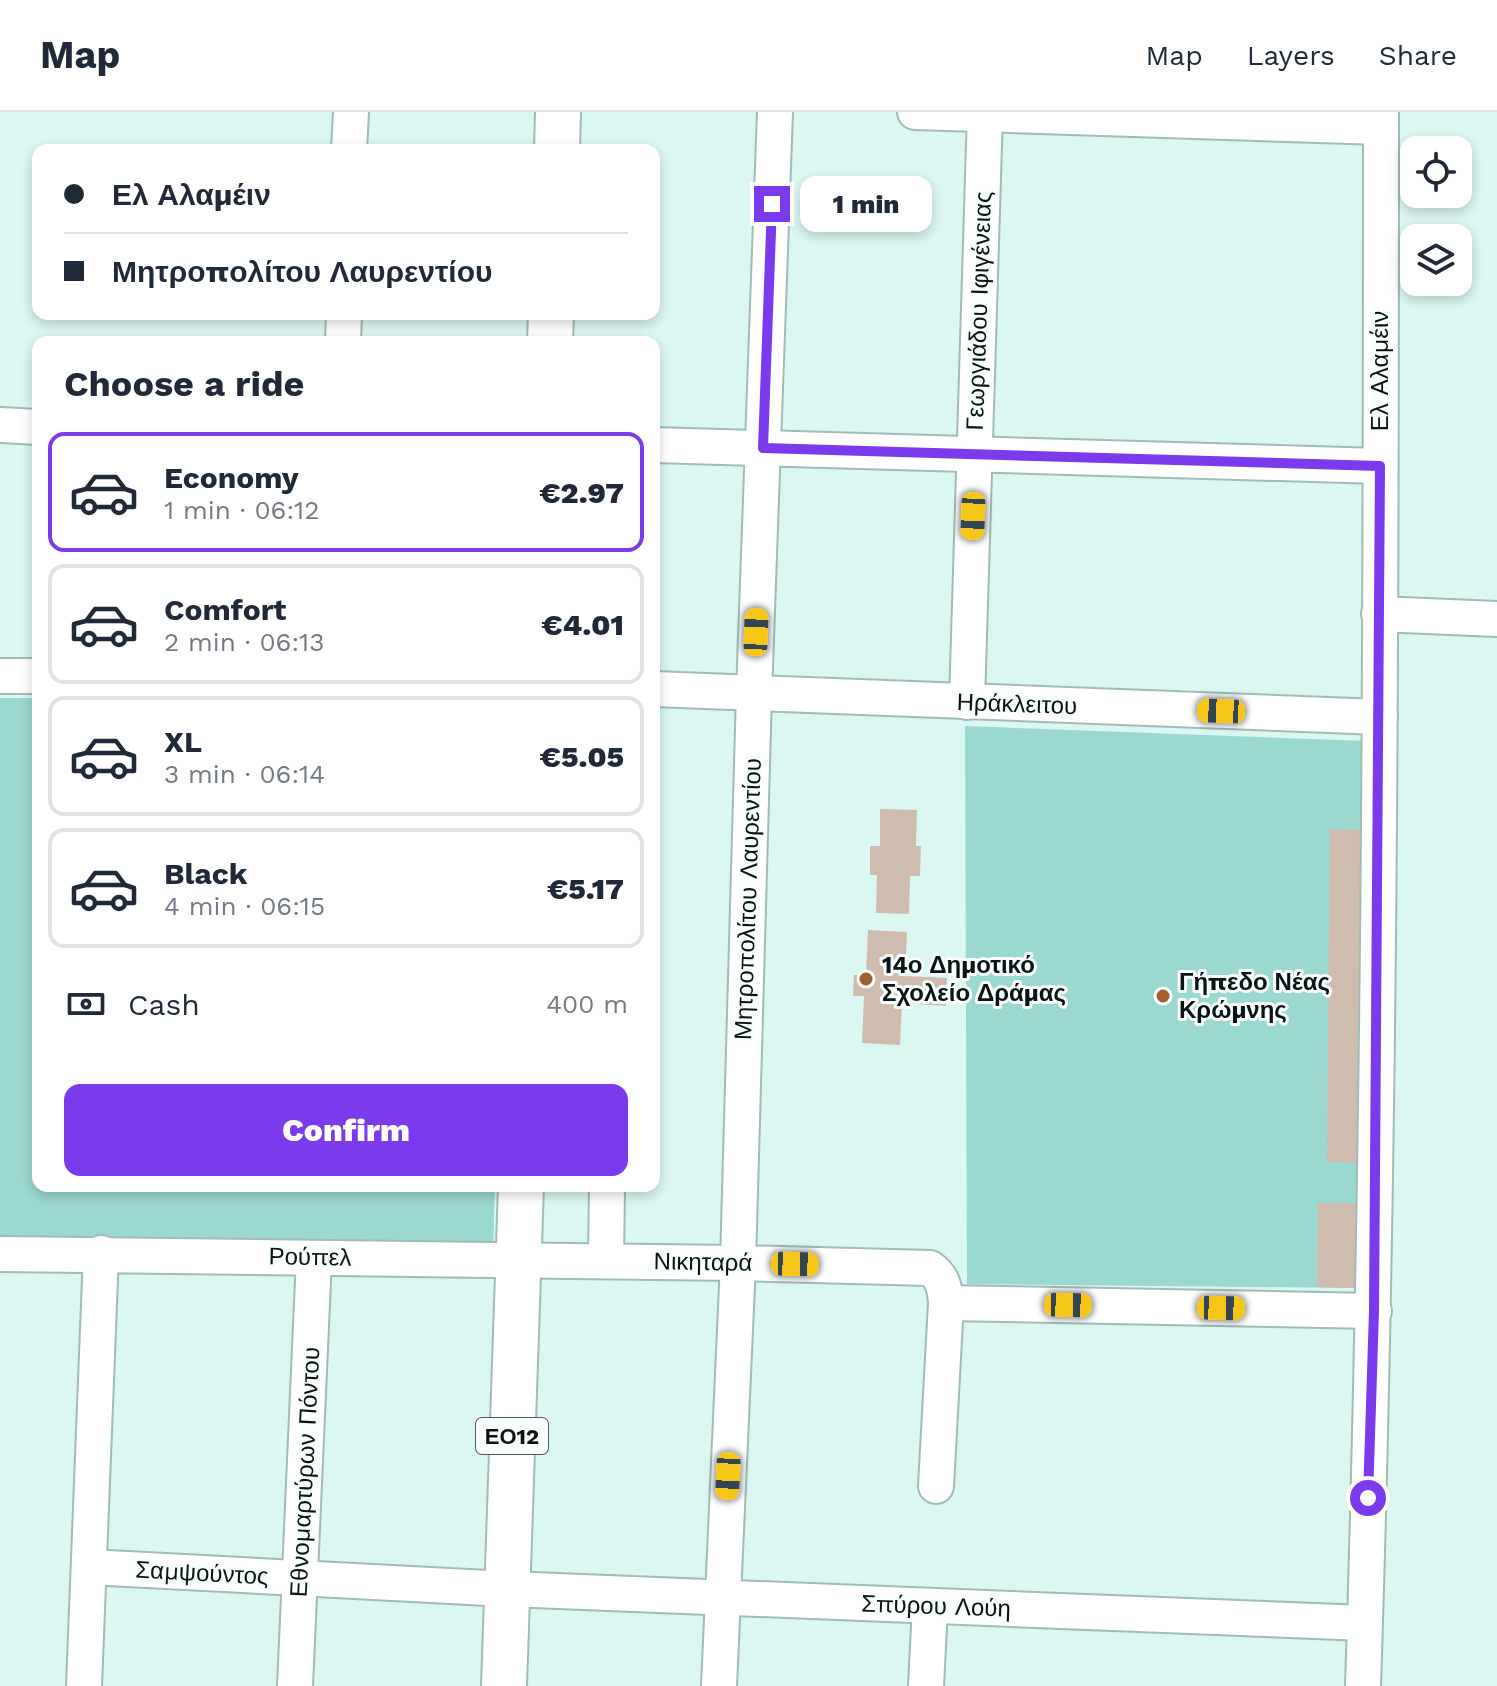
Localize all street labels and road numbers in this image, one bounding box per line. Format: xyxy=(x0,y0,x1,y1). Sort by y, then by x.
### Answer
street label: Γεωργιάδου Ιφιγένειας xyxy=(961,191,997,431)
street label: Ελ Αλαμέιν xyxy=(1366,311,1394,431)
street label: Ηράκλειτου xyxy=(956,688,1078,720)
street label: Μητροπολίτου Λαυρεντίου xyxy=(729,758,767,1040)
street label: Ρούπελ xyxy=(268,1242,352,1272)
street label: Νικηταρά xyxy=(653,1247,753,1277)
street label: Εθνομαρτύρων Πόντου xyxy=(284,1346,326,1598)
road number: ΕΟ12 xyxy=(476,1418,548,1454)
street label: Σαμψούντος xyxy=(135,1556,269,1590)
street label: Σπύρου Λούη xyxy=(861,1589,1011,1623)

